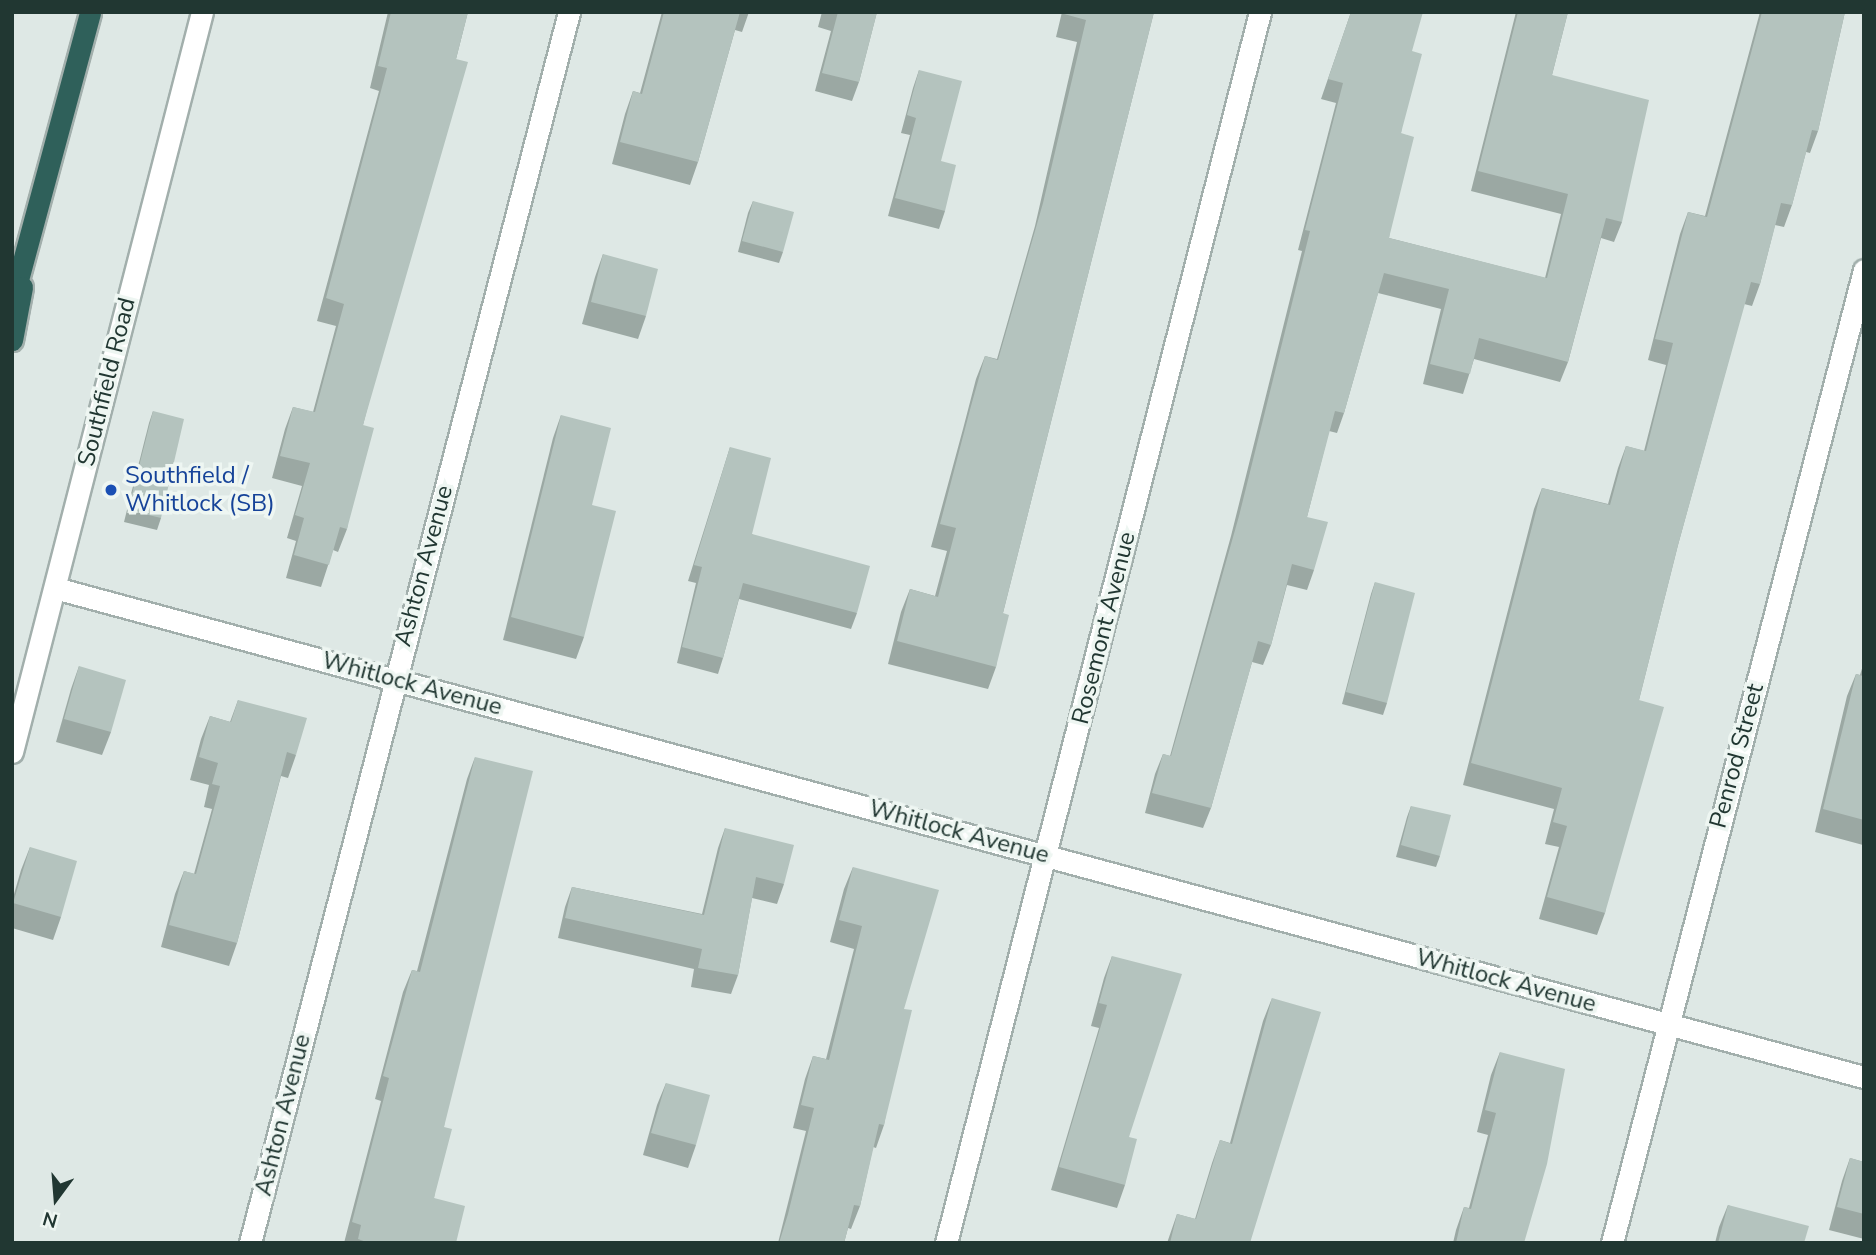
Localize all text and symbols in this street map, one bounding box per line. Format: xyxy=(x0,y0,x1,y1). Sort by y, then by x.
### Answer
street label: Southfield Road xyxy=(72,295,142,469)
place label: Southfield / Whitlock (SB) xyxy=(125,462,275,518)
marker: Southfield / Whitlock (SB) xyxy=(103,482,119,498)
street label: Ashton Avenue xyxy=(389,482,459,650)
street label: Rosemont Avenue xyxy=(1066,529,1142,727)
street label: Whitlock Avenue xyxy=(319,646,505,722)
street label: Penrod Street xyxy=(1704,681,1770,831)
street label: Whitlock Avenue xyxy=(866,794,1052,870)
street label: Whitlock Avenue xyxy=(1413,943,1599,1019)
street label: Ashton Avenue xyxy=(249,1031,317,1199)
north arrow xyxy=(21,1164,91,1234)
text: N xyxy=(40,1205,61,1234)

